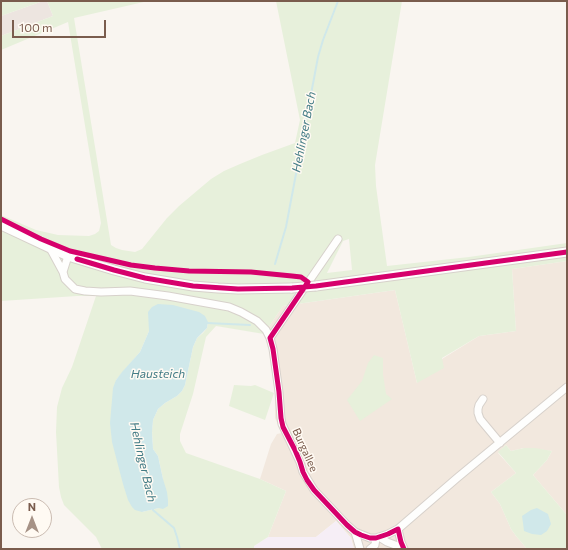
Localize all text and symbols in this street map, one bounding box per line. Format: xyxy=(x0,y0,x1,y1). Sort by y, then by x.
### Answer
scale bar xyxy=(14,12,108,38)
text: 100 m xyxy=(19,20,53,34)
water label: Hehlinger Bach xyxy=(289,90,319,174)
water label: Hausteich xyxy=(131,367,185,381)
water label: Hehlinger Bach xyxy=(127,421,159,503)
street label: Burgallee xyxy=(290,426,320,474)
north arrow xyxy=(12,498,52,538)
text: N xyxy=(28,500,36,513)

